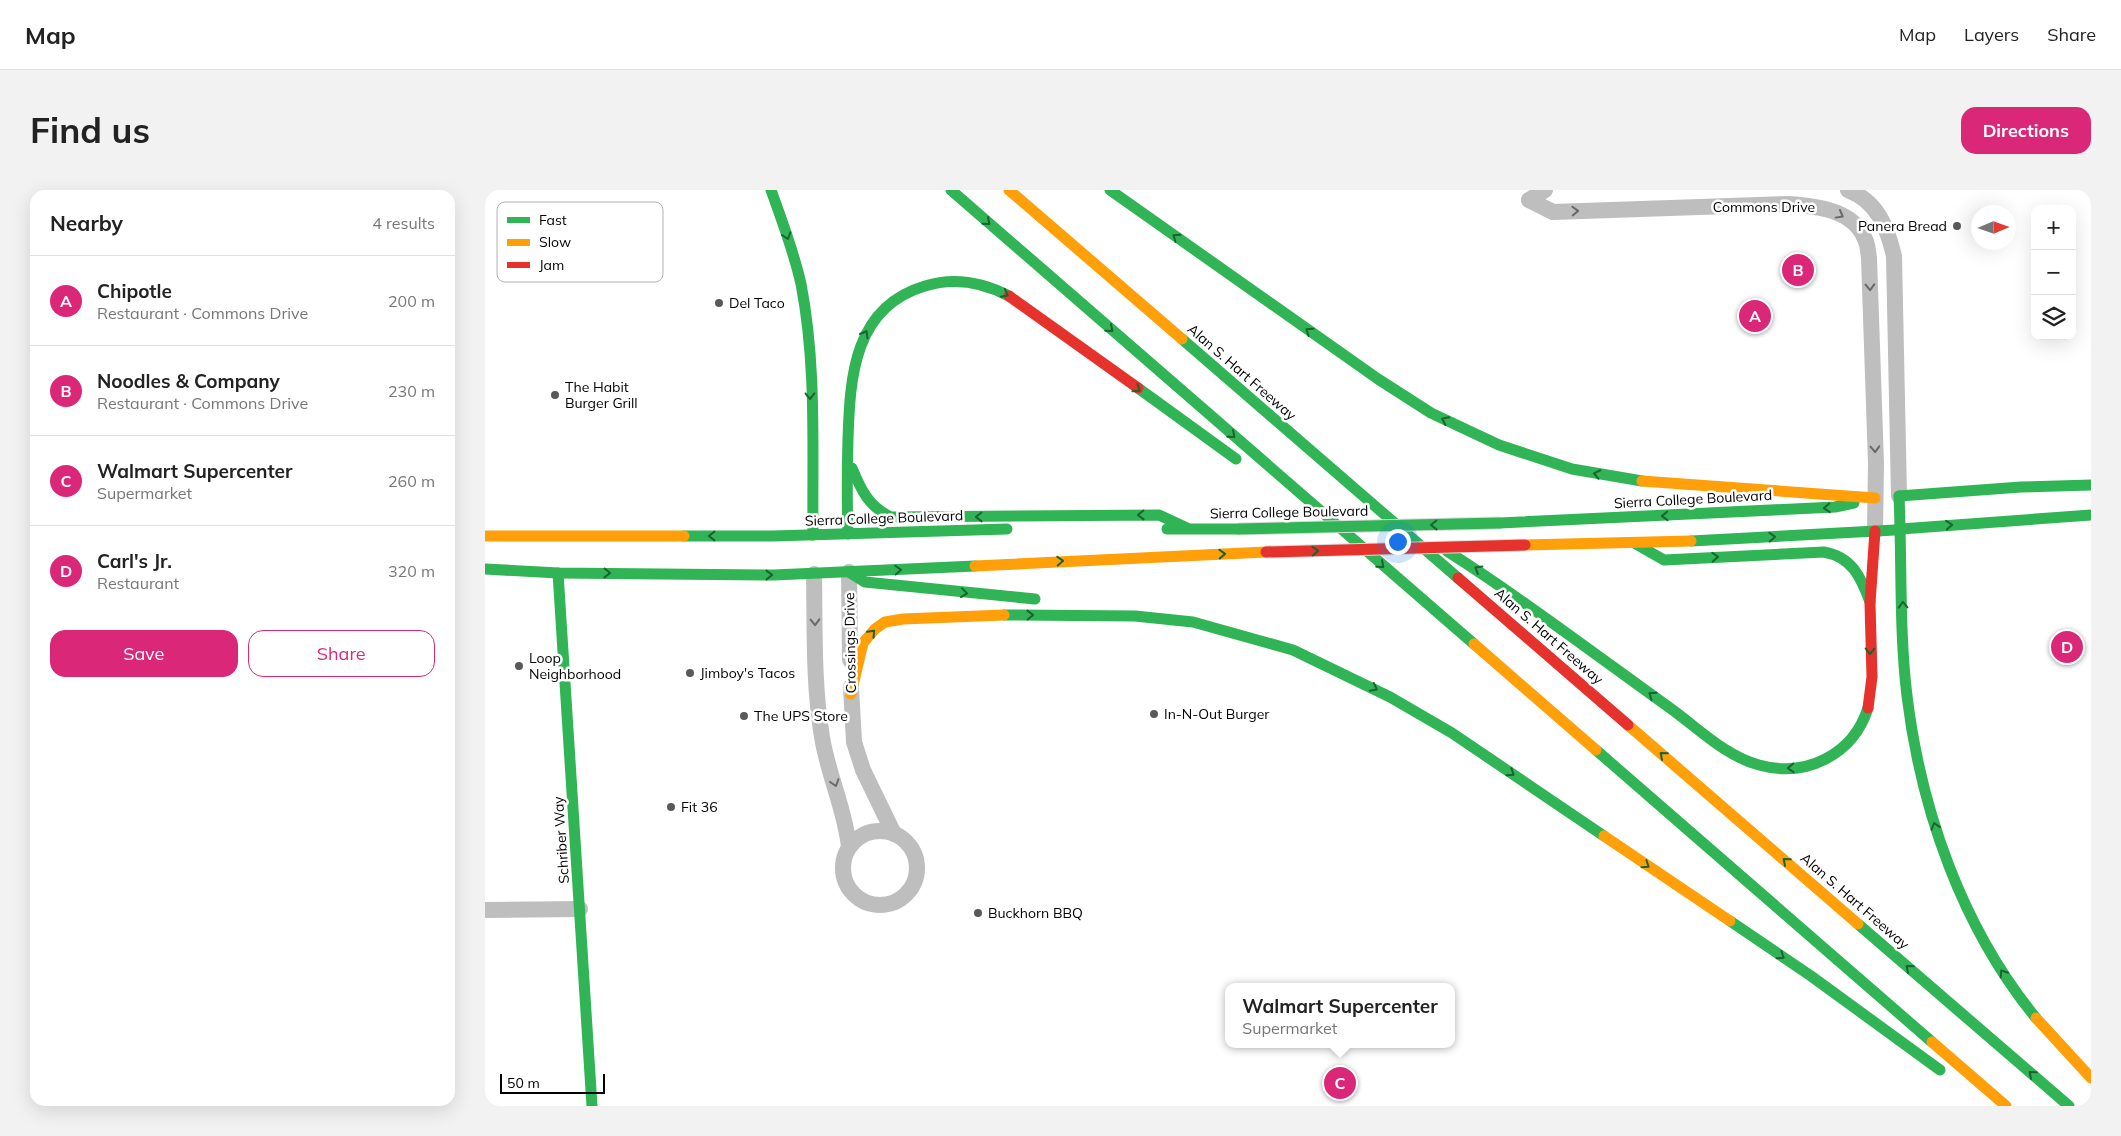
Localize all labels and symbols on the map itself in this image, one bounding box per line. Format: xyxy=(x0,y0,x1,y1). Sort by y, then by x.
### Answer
street label: Commons Drive xyxy=(1713,198,1815,216)
legend xyxy=(497,202,663,282)
north arrow xyxy=(1971,205,2016,250)
one-way arrow xyxy=(1571,206,1579,217)
one-way arrow xyxy=(1835,209,1844,219)
text: Fast xyxy=(539,211,567,229)
one-way arrow xyxy=(982,216,991,225)
place label: Panera Bread xyxy=(1858,217,1947,235)
marker: Panera Bread xyxy=(1951,220,1963,232)
one-way arrow xyxy=(781,231,791,240)
text: Slow xyxy=(539,233,571,251)
one-way arrow xyxy=(1172,234,1182,243)
pin: B xyxy=(1782,251,1814,289)
text: Jam xyxy=(539,256,564,274)
one-way arrow xyxy=(1865,283,1876,291)
one-way arrow xyxy=(1000,288,1009,298)
place label: Del Taco xyxy=(729,294,785,312)
marker: Del Taco xyxy=(713,297,725,309)
pin: A xyxy=(1739,297,1771,335)
street label: Alan S. Hart Freeway xyxy=(1184,320,1300,424)
one-way arrow xyxy=(1104,323,1113,332)
one-way arrow xyxy=(1305,328,1315,337)
one-way arrow xyxy=(859,331,869,340)
place label: The Habit Burger Grill xyxy=(565,378,638,412)
one-way arrow xyxy=(1131,383,1141,392)
marker: The Habit Burger Grill xyxy=(549,389,561,401)
one-way arrow xyxy=(805,392,815,400)
one-way arrow xyxy=(1441,415,1450,426)
one-way arrow xyxy=(1227,430,1236,439)
one-way arrow xyxy=(1870,446,1880,453)
one-way arrow xyxy=(1593,470,1602,480)
street label: Sierra College Boulevard xyxy=(1613,486,1773,512)
street label: Sierra College Boulevard xyxy=(1210,502,1368,522)
one-way arrow xyxy=(1823,502,1831,513)
street label: Sierra College Boulevard xyxy=(805,506,963,530)
one-way arrow xyxy=(1137,510,1145,520)
one-way arrow xyxy=(1661,510,1669,521)
one-way arrow xyxy=(975,512,982,522)
one-way arrow xyxy=(1429,519,1437,530)
one-way arrow xyxy=(1945,520,1953,531)
your location xyxy=(1385,529,1411,555)
one-way arrow xyxy=(707,531,715,541)
one-way arrow xyxy=(1768,532,1776,542)
one-way arrow xyxy=(1311,545,1319,556)
one-way arrow xyxy=(1218,548,1226,559)
one-way arrow xyxy=(1711,552,1719,563)
one-way arrow xyxy=(1056,555,1064,566)
one-way arrow xyxy=(1376,559,1385,568)
one-way arrow xyxy=(894,564,902,575)
one-way arrow xyxy=(1474,566,1483,576)
one-way arrow xyxy=(604,568,611,578)
one-way arrow xyxy=(766,570,774,580)
street label: Alan S. Hart Freeway xyxy=(1491,584,1607,688)
one-way arrow xyxy=(961,587,969,598)
street label: Crossings Drive xyxy=(840,592,860,694)
one-way arrow xyxy=(1898,601,1908,608)
one-way arrow xyxy=(1027,610,1035,620)
one-way arrow xyxy=(810,619,820,627)
pin: D xyxy=(2051,628,2083,666)
one-way arrow xyxy=(866,630,875,639)
one-way arrow xyxy=(1865,648,1875,656)
place label: Loop Neighborhood xyxy=(529,649,621,683)
marker: Loop Neighborhood xyxy=(513,660,525,672)
place label: Jimboy's Tacos xyxy=(700,664,795,682)
marker: Jimboy's Tacos xyxy=(684,667,696,679)
one-way arrow xyxy=(1368,682,1377,692)
one-way arrow xyxy=(1648,692,1658,701)
place label: In-N-Out Burger xyxy=(1164,705,1270,723)
place label: The UPS Store xyxy=(754,707,848,725)
marker: In-N-Out Burger xyxy=(1148,708,1160,720)
marker: The UPS Store xyxy=(738,710,750,722)
one-way arrow xyxy=(1660,752,1669,761)
one-way arrow xyxy=(1787,763,1794,773)
one-way arrow xyxy=(1506,767,1515,777)
one-way arrow xyxy=(829,778,839,786)
street label: Schriber Way xyxy=(549,795,573,884)
place label: Fit 36 xyxy=(681,798,718,816)
marker: Fit 36 xyxy=(665,801,677,813)
one-way arrow xyxy=(1931,823,1941,831)
street label: Alan S. Hart Freeway xyxy=(1797,849,1913,953)
one-way arrow xyxy=(1640,859,1650,868)
one-way arrow xyxy=(1783,859,1792,867)
place label: Buckhorn BBQ xyxy=(988,904,1083,922)
marker: Buckhorn BBQ xyxy=(972,907,984,919)
one-way arrow xyxy=(1775,949,1784,959)
one-way arrow xyxy=(1905,964,1914,973)
one-way arrow xyxy=(2000,970,2010,979)
pin: C xyxy=(1324,1064,1356,1102)
scale bar xyxy=(500,1071,605,1094)
one-way arrow xyxy=(2028,1071,2037,1080)

